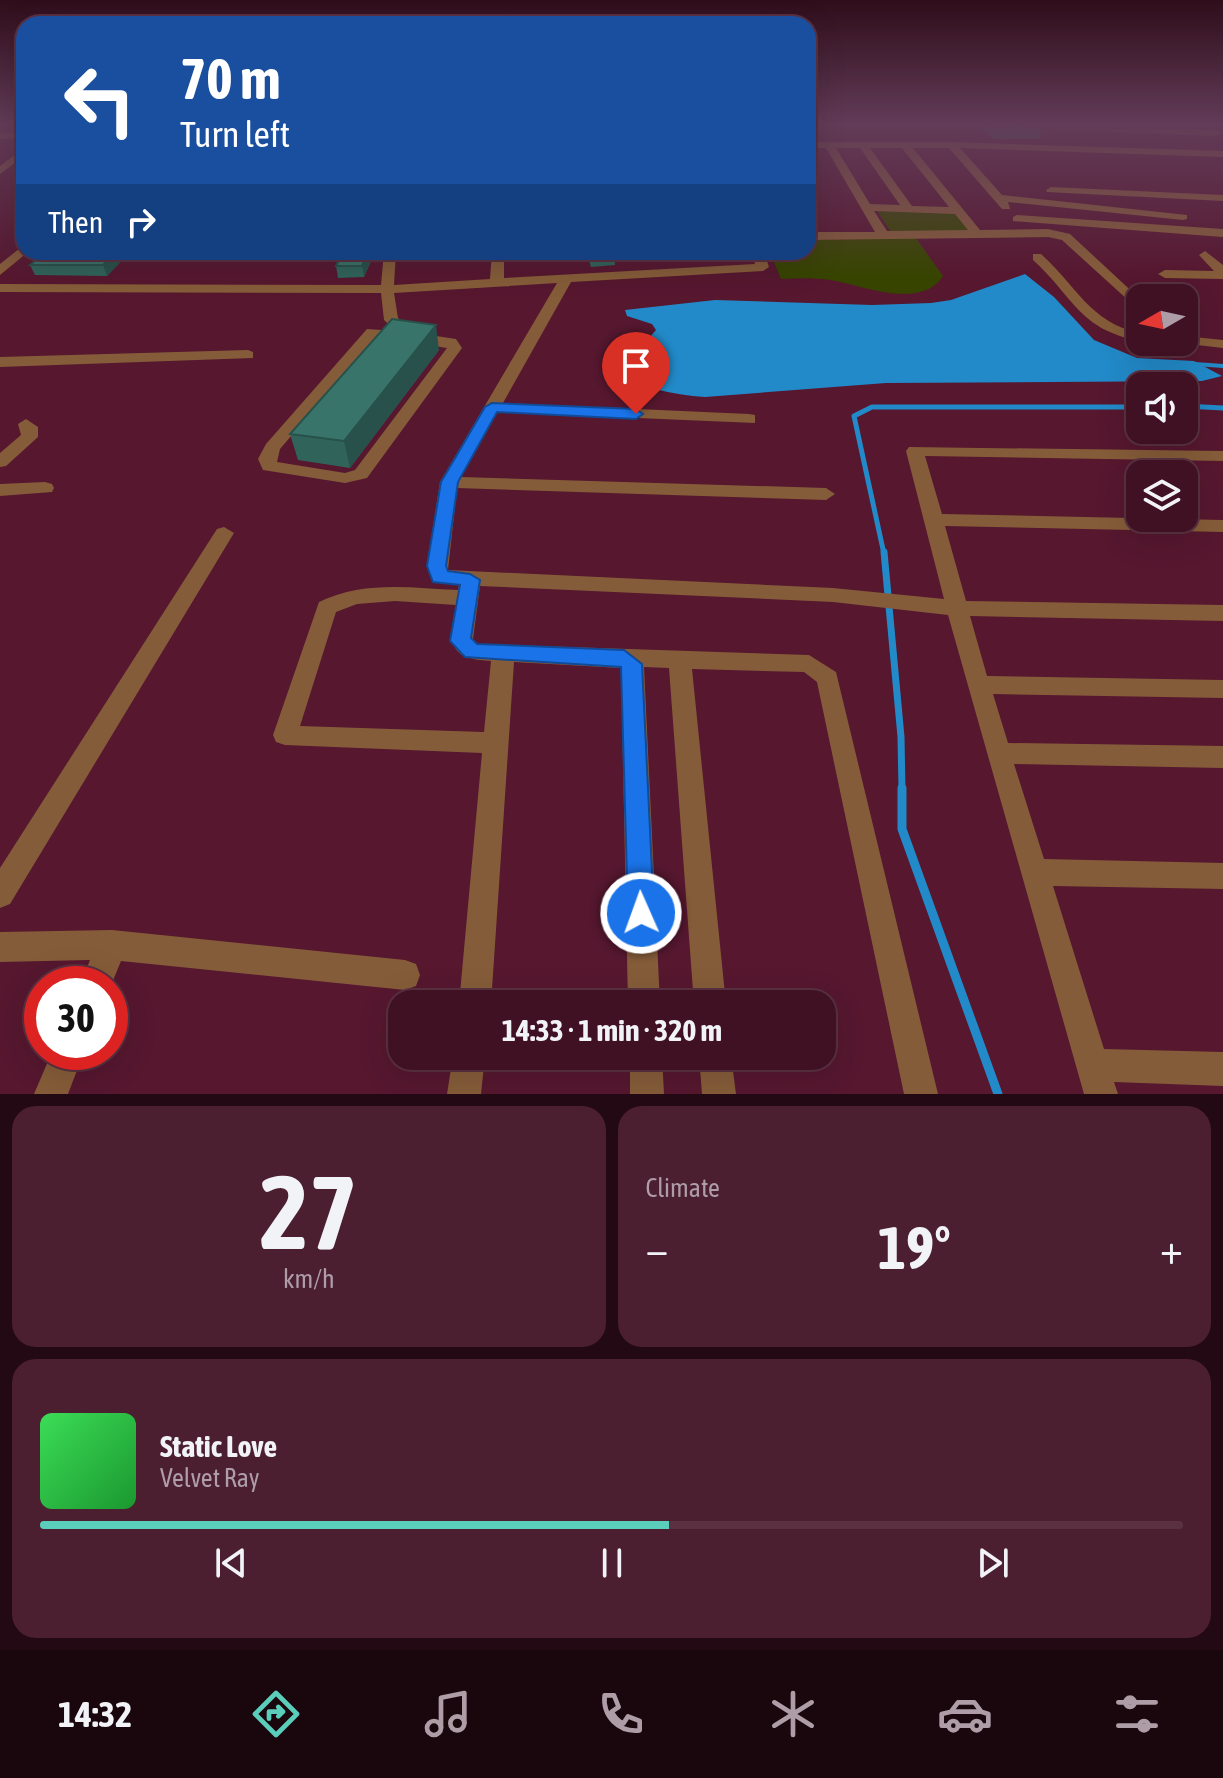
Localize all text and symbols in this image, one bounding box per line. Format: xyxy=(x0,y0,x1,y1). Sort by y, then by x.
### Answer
text: 70 m xyxy=(180,47,281,111)
icon: left xyxy=(48,48,152,152)
text: Turn left xyxy=(180,113,290,155)
icon: right xyxy=(119,200,163,244)
text: Then xyxy=(48,205,103,239)
north arrow xyxy=(1126,284,1198,356)
map controls xyxy=(1126,284,1198,532)
pin xyxy=(602,332,670,414)
icon: arrive xyxy=(614,344,658,388)
button: sound xyxy=(1126,372,1198,444)
button: layers xyxy=(1126,460,1198,532)
position arrow xyxy=(599,871,683,955)
speed limit sign: 30 xyxy=(24,966,128,1070)
text: 14:33 · 1 min · 320 m xyxy=(502,1013,722,1047)
text: 27 xyxy=(260,1152,358,1271)
text: Climate xyxy=(646,1173,720,1203)
text: 19° xyxy=(878,1213,951,1282)
text: − xyxy=(646,1223,668,1273)
text: + xyxy=(1160,1223,1183,1273)
text: km/h xyxy=(283,1264,335,1294)
text: Static Love xyxy=(160,1429,277,1463)
text: Velvet Ray xyxy=(160,1463,260,1493)
icon: previous xyxy=(209,1541,253,1585)
icon: pause xyxy=(590,1541,634,1585)
icon: next xyxy=(971,1541,1015,1585)
icon: directions xyxy=(248,1686,304,1742)
icon: music xyxy=(420,1686,476,1742)
icon: phone xyxy=(593,1686,649,1742)
icon: climate xyxy=(765,1686,821,1742)
icon: car xyxy=(937,1686,993,1742)
icon: filters xyxy=(1109,1686,1165,1742)
text: 14:32 xyxy=(58,1693,132,1735)

